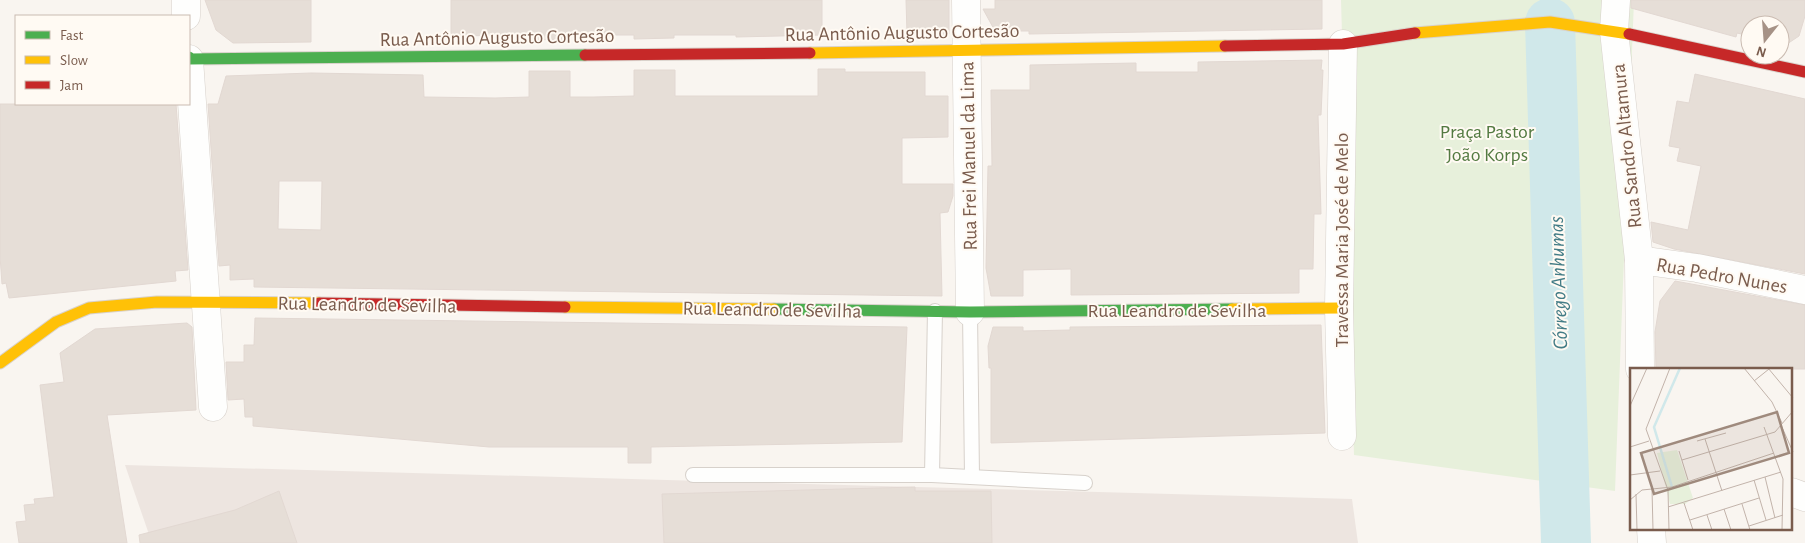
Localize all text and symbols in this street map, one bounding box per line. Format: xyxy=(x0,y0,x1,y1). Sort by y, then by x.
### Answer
legend xyxy=(15,15,190,105)
north arrow xyxy=(1740,15,1790,65)
street label: Rua Antônio Augusto Cortesão xyxy=(784,21,1020,45)
street label: Rua Antônio Augusto Cortesão xyxy=(379,26,615,50)
text: Fast xyxy=(60,28,84,43)
text: N xyxy=(1755,43,1768,60)
text: Slow xyxy=(60,53,88,68)
street label: Rua Frei Manuel da Lima xyxy=(957,61,981,251)
street label: Rua Sandro Altamura xyxy=(1608,63,1646,229)
text: Jam xyxy=(60,78,83,93)
park label: Praça Pastor João Korps xyxy=(1440,122,1535,165)
street label: Travessa Maria José de Melo xyxy=(1332,133,1352,347)
water label: Córrego Anhumas xyxy=(1546,216,1571,350)
street label: Rua Pedro Nunes xyxy=(1655,255,1789,297)
street label: Rua Leandro de Sevilha xyxy=(277,293,457,317)
street label: Rua Leandro de Sevilha xyxy=(682,298,862,322)
street label: Rua Leandro de Sevilha xyxy=(1088,301,1267,321)
inset map xyxy=(1630,368,1792,530)

